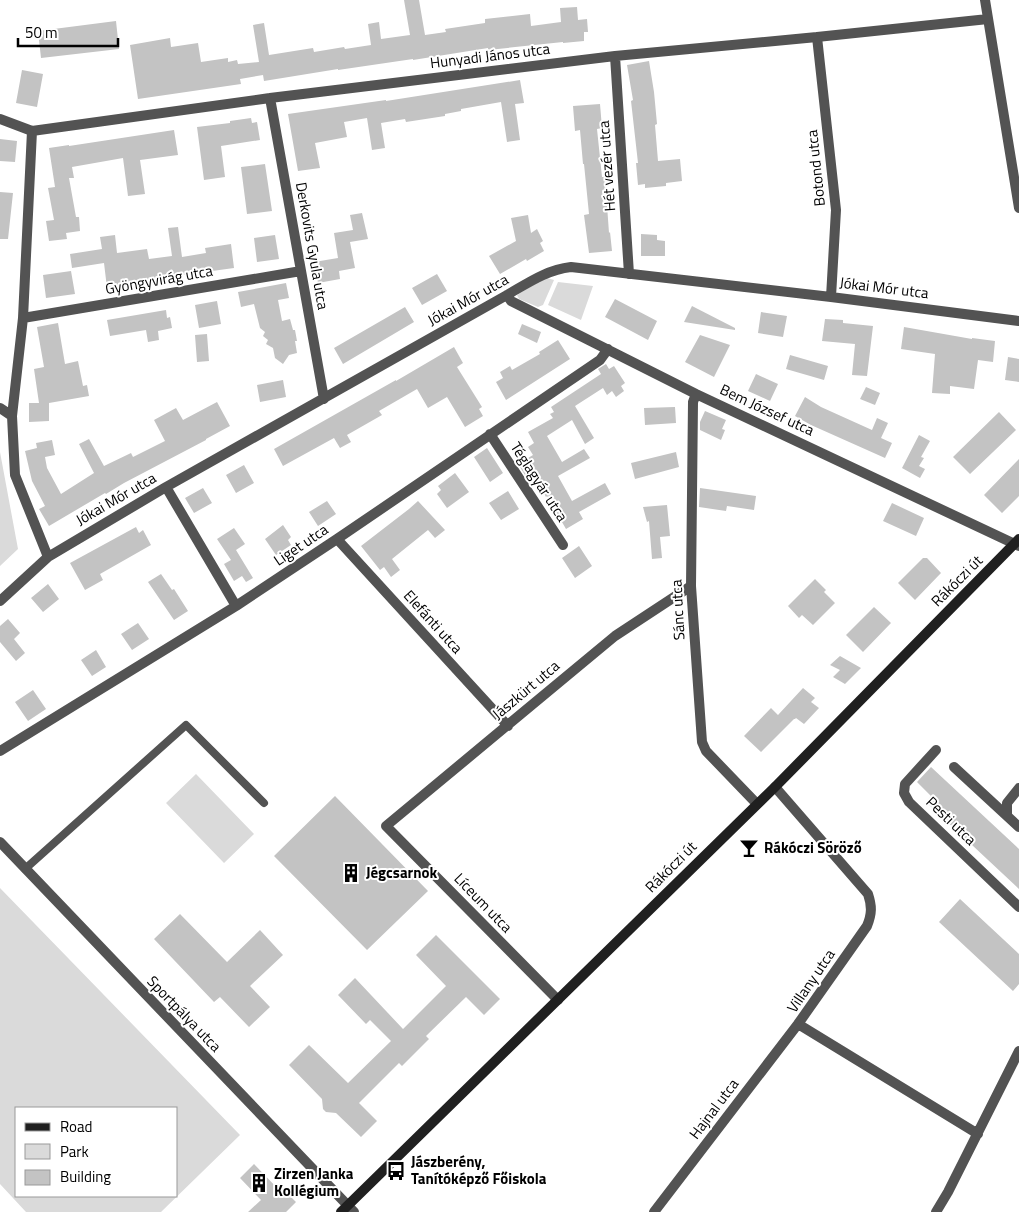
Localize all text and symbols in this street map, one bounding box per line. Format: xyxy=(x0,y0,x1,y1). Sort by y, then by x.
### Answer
scale bar xyxy=(18,15,118,47)
text: 50 m xyxy=(25,21,58,44)
street label: Hunyadi János utca xyxy=(429,37,552,74)
street label: Hét vezér utca xyxy=(592,119,621,212)
street label: Botond utca xyxy=(800,128,831,207)
street label: Derkovits Gyula utca xyxy=(290,180,335,312)
street label: Gyöngyvirág utca xyxy=(103,259,215,300)
street label: Jókai Mór utca xyxy=(423,268,513,331)
street label: Jókai Mór utca xyxy=(838,271,930,304)
street label: Bem József utca xyxy=(716,378,819,442)
street label: Téglagyár utca xyxy=(505,437,574,527)
street label: Jókai Mór utca xyxy=(71,466,161,531)
street label: Liget utca xyxy=(269,518,333,571)
street label: Rákóczi út xyxy=(926,549,988,612)
street label: Sánc utca xyxy=(664,579,691,641)
street label: Elefánti utca xyxy=(398,585,469,659)
street label: Jászkürt utca xyxy=(487,654,565,725)
street label: Pesti utca xyxy=(921,791,982,851)
street label: Rákóczi út xyxy=(640,835,702,898)
place label: Rákóczi Söröző xyxy=(764,836,862,859)
bar icon: Rákóczi Söröző xyxy=(738,837,760,859)
place label: Jégcsarnok xyxy=(366,861,437,884)
building icon: Jégcsarnok xyxy=(340,862,362,884)
street label: Líceum utca xyxy=(449,867,518,938)
street label: Villany utca xyxy=(781,944,841,1017)
street label: Sportpálya utca xyxy=(142,970,227,1057)
street label: Hajnal utca xyxy=(683,1073,744,1144)
legend xyxy=(15,1107,178,1197)
text: Road xyxy=(60,1115,92,1138)
text: Park xyxy=(60,1140,89,1163)
place label: Jászberény, Tanítóképző Főiskola xyxy=(411,1150,547,1190)
bus stop icon: Jászberény, Tanítóképző Főiskola xyxy=(385,1160,407,1182)
place label: Zirzen Janka Kollégium xyxy=(274,1162,354,1202)
text: Building xyxy=(60,1165,111,1188)
building icon: Zirzen Janka Kollégium xyxy=(248,1172,270,1194)

